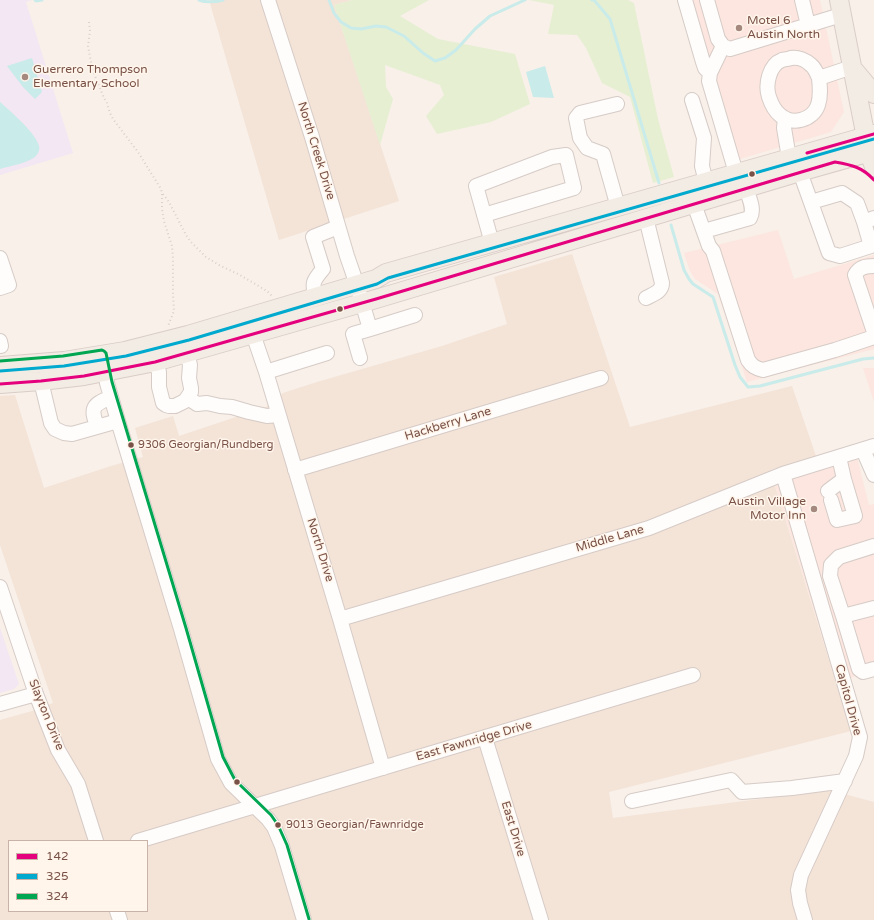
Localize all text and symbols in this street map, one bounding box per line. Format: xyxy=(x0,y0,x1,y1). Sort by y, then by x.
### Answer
place label: Motel 6 Austin North xyxy=(747,14,820,42)
marker: Motel 6 Austin North xyxy=(734,23,744,33)
place label: Guerrero Thompson Elementary School xyxy=(33,63,148,91)
marker: Guerrero Thompson Elementary School xyxy=(20,72,30,82)
street label: North Creek Drive xyxy=(294,100,338,202)
unlabelled marker xyxy=(747,169,757,179)
unlabelled marker xyxy=(335,304,345,314)
street label: Hackberry Lane xyxy=(403,404,493,444)
place label: 9306 Georgian/Rundberg xyxy=(138,438,274,452)
marker: 9306 Georgian/Rundberg xyxy=(126,440,136,450)
place label: Austin Village Motor Inn xyxy=(728,495,806,523)
marker: Austin Village Motor Inn xyxy=(809,504,819,514)
street label: North Drive xyxy=(303,516,337,584)
street label: Middle Lane xyxy=(574,522,646,556)
street label: Capitol Drive xyxy=(832,663,864,737)
street label: Slayton Drive xyxy=(25,677,67,753)
street label: East Fawnridge Drive xyxy=(414,718,534,764)
unlabelled marker xyxy=(232,777,242,787)
street label: East Drive xyxy=(498,800,528,858)
place label: 9013 Georgian/Fawnridge xyxy=(286,818,424,832)
marker: 9013 Georgian/Fawnridge xyxy=(273,820,283,830)
legend xyxy=(8,840,148,912)
text: 142 xyxy=(46,849,69,863)
text: 325 xyxy=(46,869,69,883)
text: 324 xyxy=(46,889,69,903)

